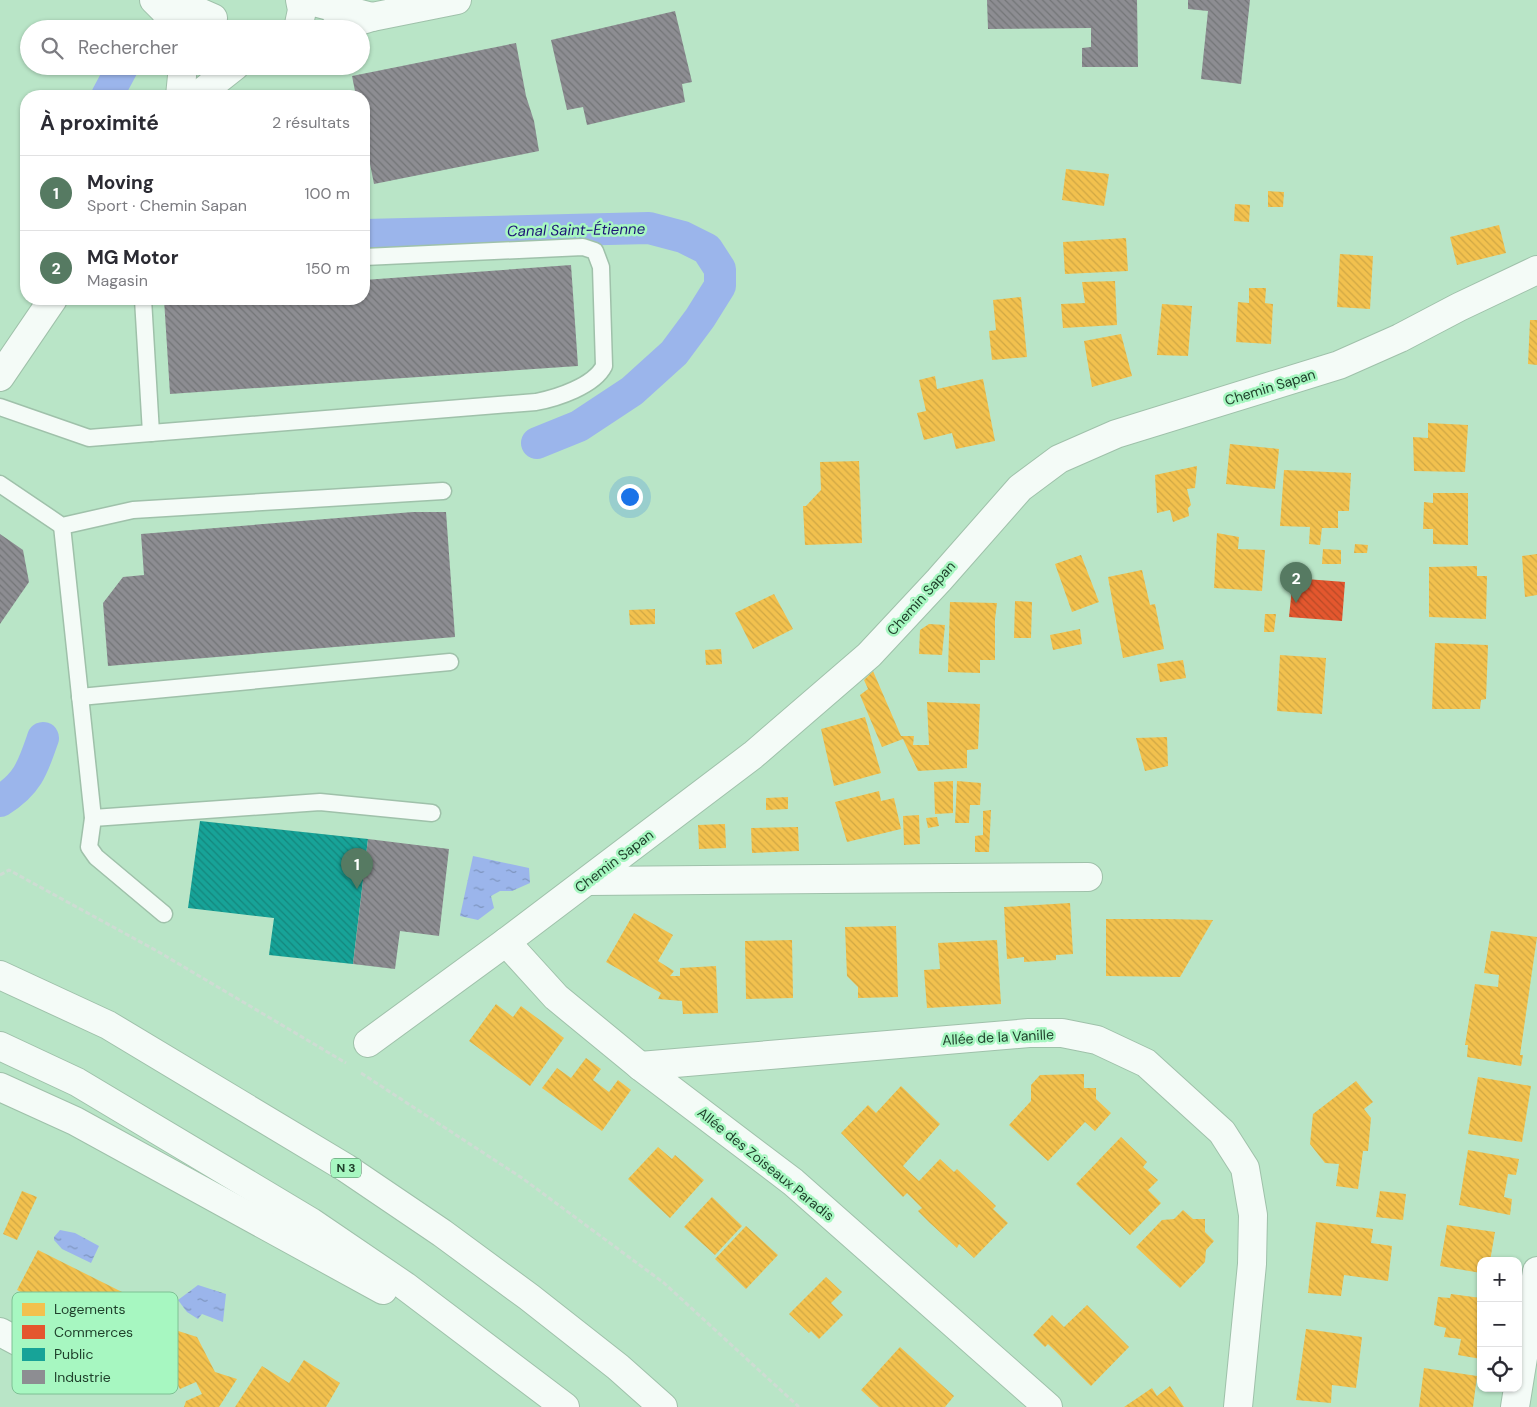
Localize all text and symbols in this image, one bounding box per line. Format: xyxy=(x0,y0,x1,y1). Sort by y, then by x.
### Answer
search box xyxy=(20,20,370,75)
icon: search xyxy=(38,34,66,62)
text: Rechercher xyxy=(78,35,178,60)
text: À proximité xyxy=(40,109,159,137)
text: 2 résultats xyxy=(272,112,350,133)
text: Moving xyxy=(87,170,154,195)
text: 1 xyxy=(53,183,59,204)
text: 100 m xyxy=(305,183,350,204)
text: Sport · Chemin Sapan xyxy=(87,195,247,216)
water label: Canal Saint-Étienne xyxy=(507,219,646,241)
text: MG Motor xyxy=(87,245,178,270)
text: 2 xyxy=(51,258,61,279)
text: 150 m xyxy=(306,258,350,279)
text: Magasin xyxy=(87,270,148,291)
street label: Chemin Sapan xyxy=(1223,365,1317,409)
your location xyxy=(617,484,643,510)
street label: Chemin Sapan xyxy=(883,557,959,639)
pin: 2 xyxy=(1280,562,1312,603)
street label: Chemin Sapan xyxy=(571,826,657,896)
pin: 1 xyxy=(341,848,373,889)
street label: Allée de la Vanille xyxy=(942,1025,1054,1049)
street label: Allée des Zoiseaux Paradis xyxy=(694,1103,838,1225)
road number: N 3 xyxy=(331,1158,361,1178)
map controls xyxy=(1477,1257,1522,1392)
button: + xyxy=(1477,1257,1522,1302)
legend xyxy=(12,1292,178,1394)
text: Logements xyxy=(54,1300,126,1318)
button: − xyxy=(1477,1302,1522,1347)
text: Commerces xyxy=(54,1323,133,1341)
text: Public xyxy=(54,1345,93,1363)
button: locate xyxy=(1477,1347,1522,1392)
text: Industrie xyxy=(54,1368,111,1386)

